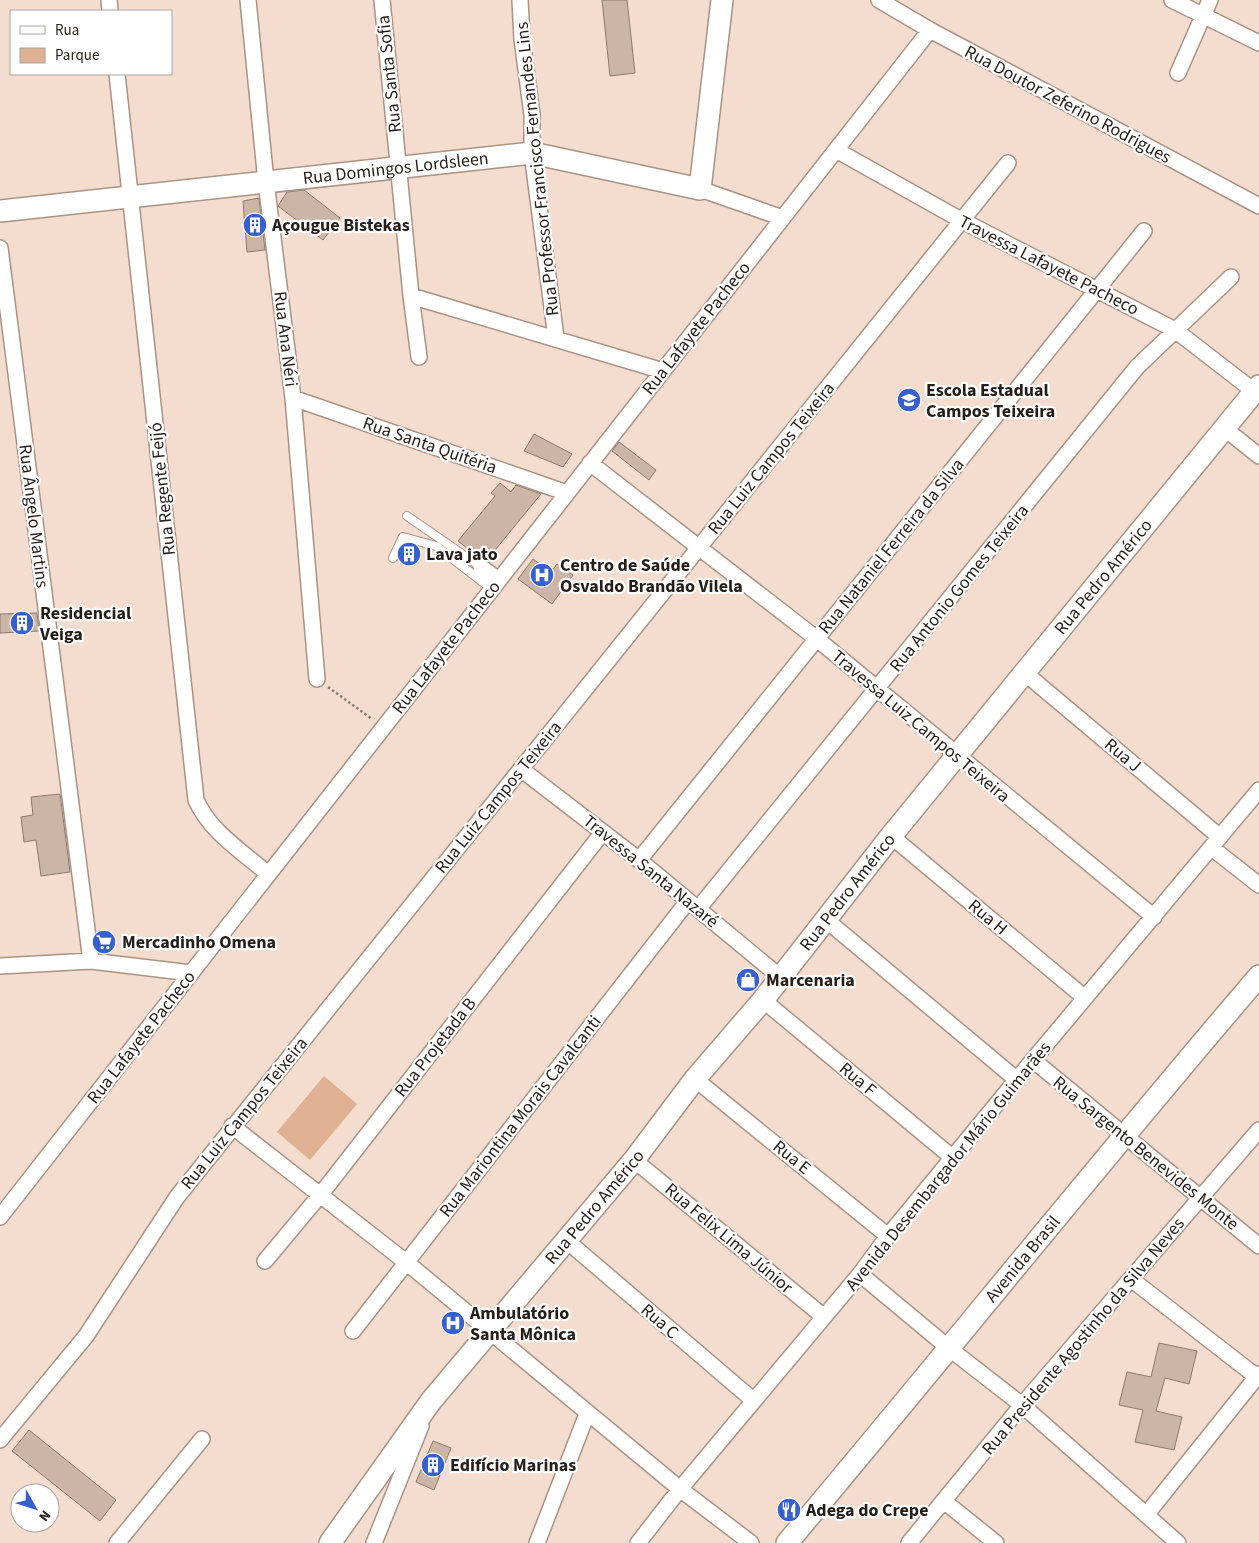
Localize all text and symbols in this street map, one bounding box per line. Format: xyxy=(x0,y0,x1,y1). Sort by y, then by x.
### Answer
legend xyxy=(10,10,172,75)
street label: Rua Santa Sofia xyxy=(371,14,408,134)
text: Rua xyxy=(55,20,79,41)
street label: Rua Professor Francisco Fernandes Lins xyxy=(510,21,565,317)
street label: Rua Doutor Zeferino Rodrigues xyxy=(960,39,1175,170)
text: Parque xyxy=(55,45,99,66)
street label: Rua Domingos Lordsleen xyxy=(302,146,490,191)
street label: Travessa Lafayete Pacheco xyxy=(954,209,1143,322)
building icon: Açougue Bistekas xyxy=(242,212,268,238)
place label: Açougue Bistekas xyxy=(271,213,410,238)
street label: Rua Lafayete Pacheco xyxy=(636,256,756,400)
street label: Rua Ana Néri xyxy=(267,290,304,388)
street label: Rua Luiz Campos Teixeira xyxy=(702,377,841,540)
place label: Escola Estadual Campos Teixeira xyxy=(926,378,1055,424)
school or university icon: Escola Estadual Campos Teixeira xyxy=(896,387,922,413)
street label: Rua Santa Quitéria xyxy=(359,411,500,480)
street label: Rua Regente Feijó xyxy=(143,421,182,557)
street label: Rua Ângelo Martins xyxy=(12,443,55,589)
street label: Rua Nataniel Ferreira da Silva xyxy=(813,453,970,639)
street label: Rua Antonio Gomes Teixeira xyxy=(884,499,1035,677)
street label: Rua Pedro Américo xyxy=(1049,514,1158,640)
building icon: Lava jato xyxy=(396,541,422,567)
place label: Lava jato xyxy=(426,542,498,567)
place label: Centro de Saúde Osvaldo Brandão Vilela xyxy=(560,553,743,599)
hospital icon: Centro de Saúde Osvaldo Brandão Vilela xyxy=(529,562,555,588)
street label: Rua Lafayete Pacheco xyxy=(386,575,506,719)
place label: Residencial Veiga xyxy=(39,601,131,647)
building icon: Residencial Veiga xyxy=(9,610,35,636)
street label: Travessa Luiz Campos Teixeira xyxy=(826,644,1015,808)
street label: Rua Luiz Campos Teixeira xyxy=(429,716,568,879)
street label: Rua J xyxy=(1099,733,1147,778)
street label: Travessa Santa Nazaré xyxy=(578,809,724,934)
street label: Rua Pedro Américo xyxy=(794,828,901,956)
street label: Rua H xyxy=(963,894,1013,941)
supermarket icon: Mercadinho Omena xyxy=(91,929,117,955)
place label: Mercadinho Omena xyxy=(122,930,276,955)
street label: Rua Lafayete Pacheco xyxy=(81,965,201,1109)
shop icon: Marcenaria xyxy=(735,967,761,993)
place label: Marcenaria xyxy=(766,968,855,993)
street label: Rua Projetada B xyxy=(389,992,482,1102)
street label: Rua Mariontina Morais Cavalcanti xyxy=(434,1010,607,1223)
street label: Rua Luiz Campos Teixeira xyxy=(175,1032,314,1195)
street label: Avenida Desembargador Mário Guimarães xyxy=(840,1036,1057,1296)
street label: Rua F xyxy=(834,1056,882,1102)
street label: Rua Sargento Benevides Monte xyxy=(1047,1070,1244,1236)
street label: Rua E xyxy=(767,1134,816,1180)
street label: Rua Pedro Américo xyxy=(539,1145,650,1270)
street label: Rua Felix Lima Júnior xyxy=(659,1177,799,1300)
street label: Avenida Brasil xyxy=(979,1210,1066,1308)
street label: Rua Presidente Agostinho da Silva Neves xyxy=(976,1212,1190,1461)
street label: Rua C xyxy=(635,1298,684,1345)
place label: Ambulatório Santa Mônica xyxy=(469,1301,576,1347)
hospital icon: Ambulatório Santa Mônica xyxy=(440,1310,466,1336)
building icon: Edifício Marinas xyxy=(420,1452,446,1478)
place label: Edifício Marinas xyxy=(450,1453,576,1478)
north arrow xyxy=(10,1483,60,1533)
restaurant icon: Adega do Crepe xyxy=(776,1497,802,1523)
place label: Adega do Crepe xyxy=(805,1498,928,1523)
text: N xyxy=(34,1506,55,1525)

